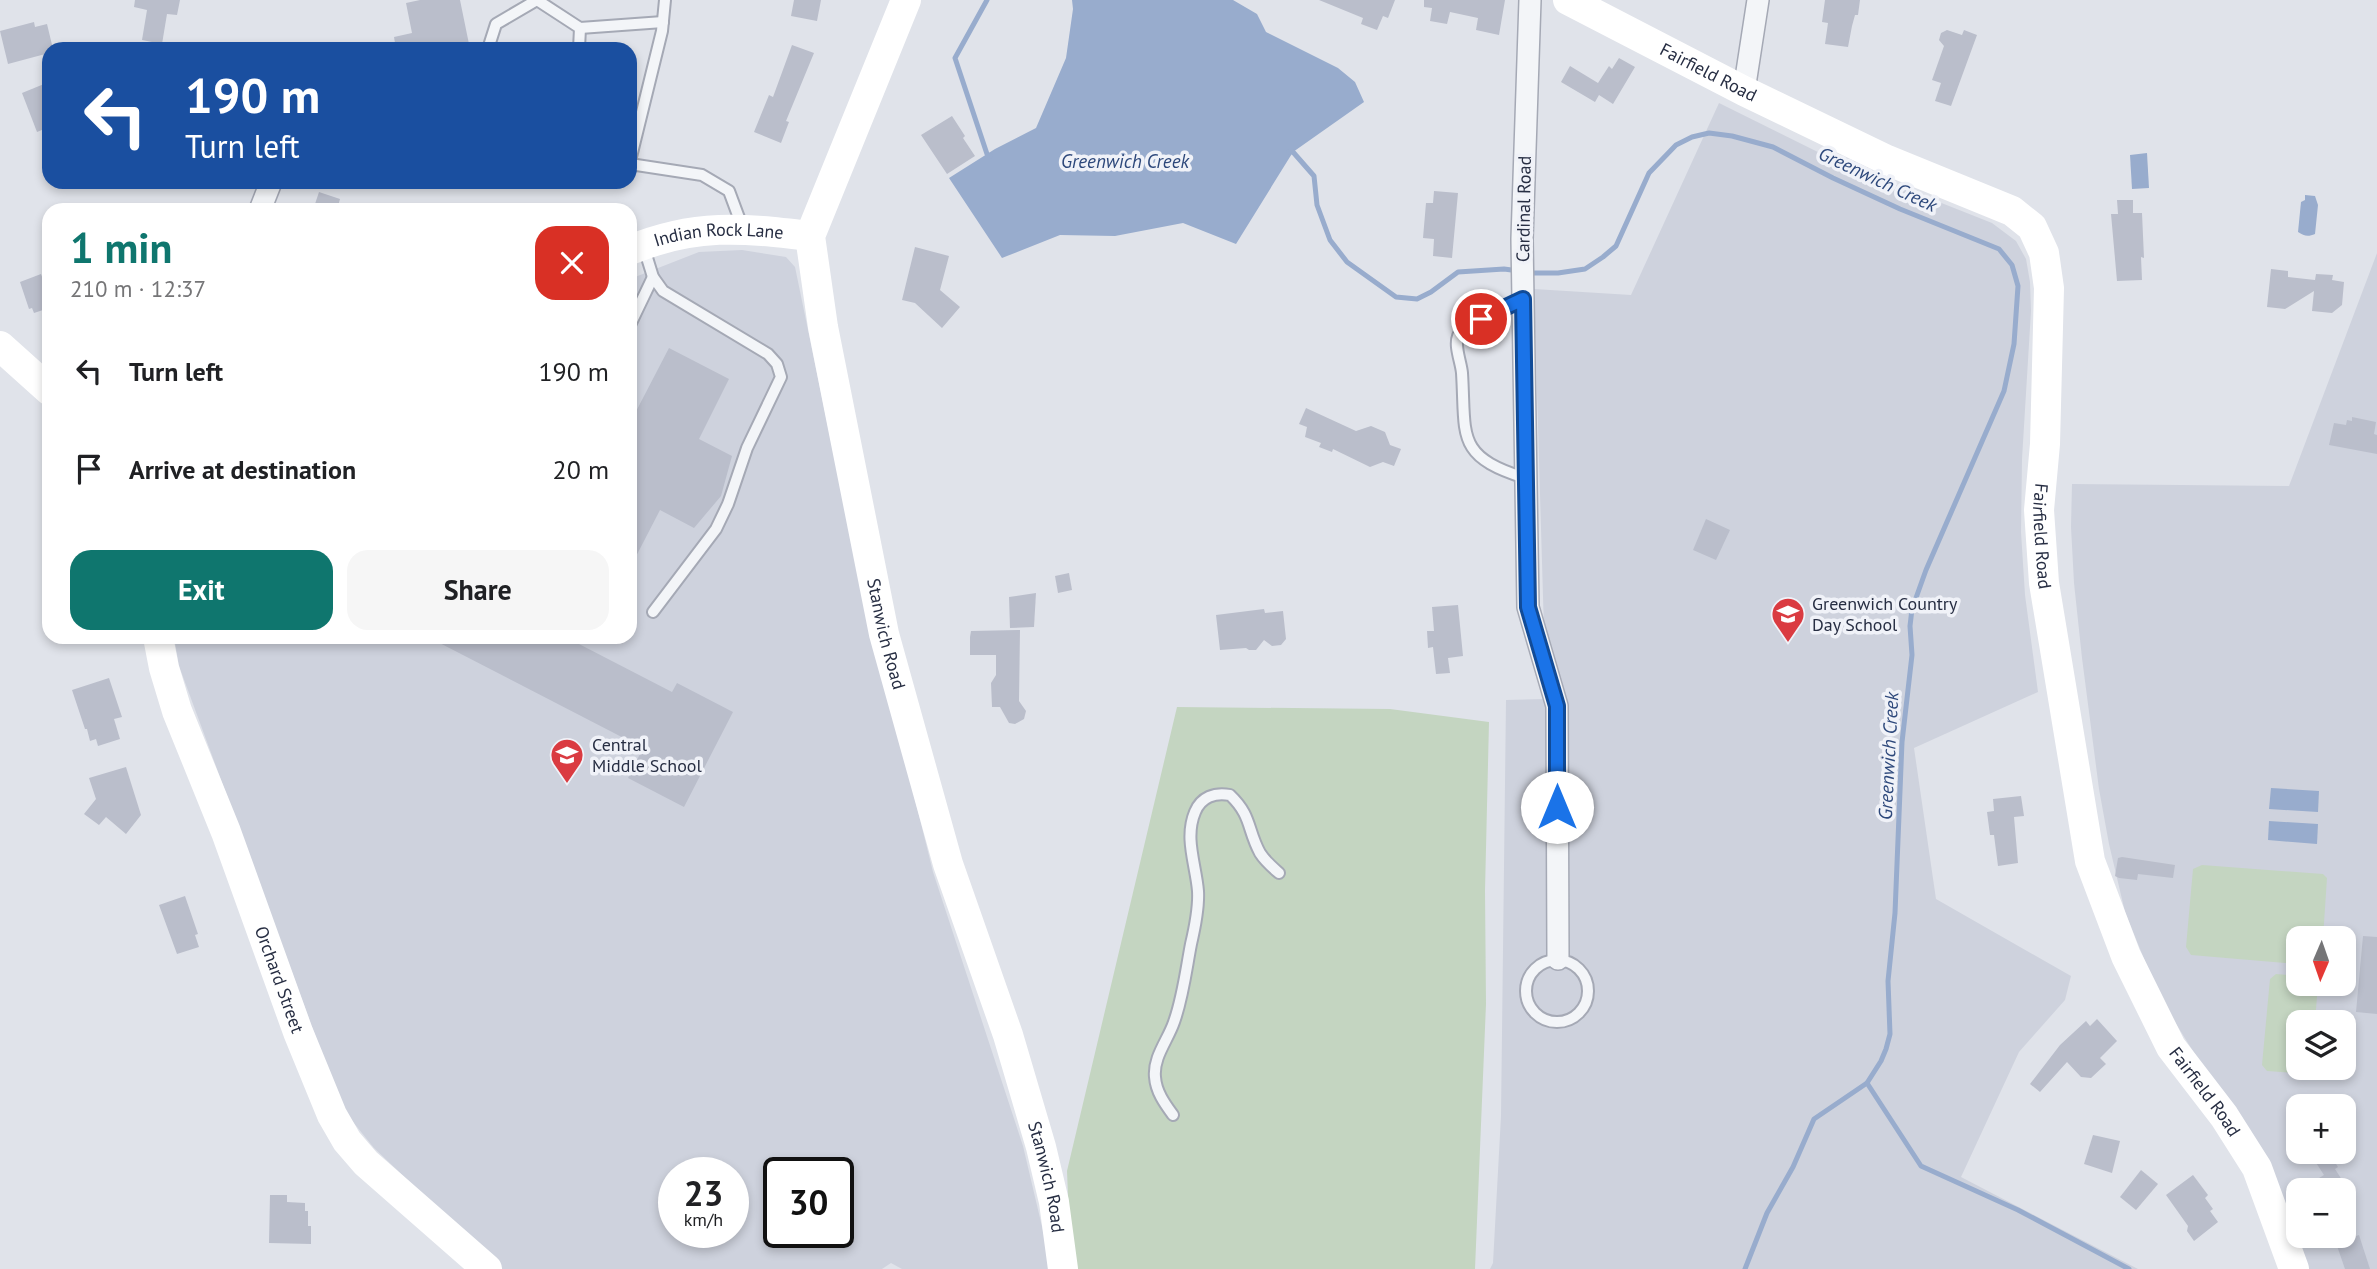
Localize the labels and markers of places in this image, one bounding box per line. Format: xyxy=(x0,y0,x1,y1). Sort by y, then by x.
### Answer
pin xyxy=(1451,289,1511,349)
place label: Greenwich Country Day School xyxy=(1812,592,1958,636)
school or university icon: Greenwich Country Day School xyxy=(1769,595,1807,644)
place label: Central Middle School xyxy=(592,733,702,777)
school or university icon: Central Middle School xyxy=(548,736,586,785)

